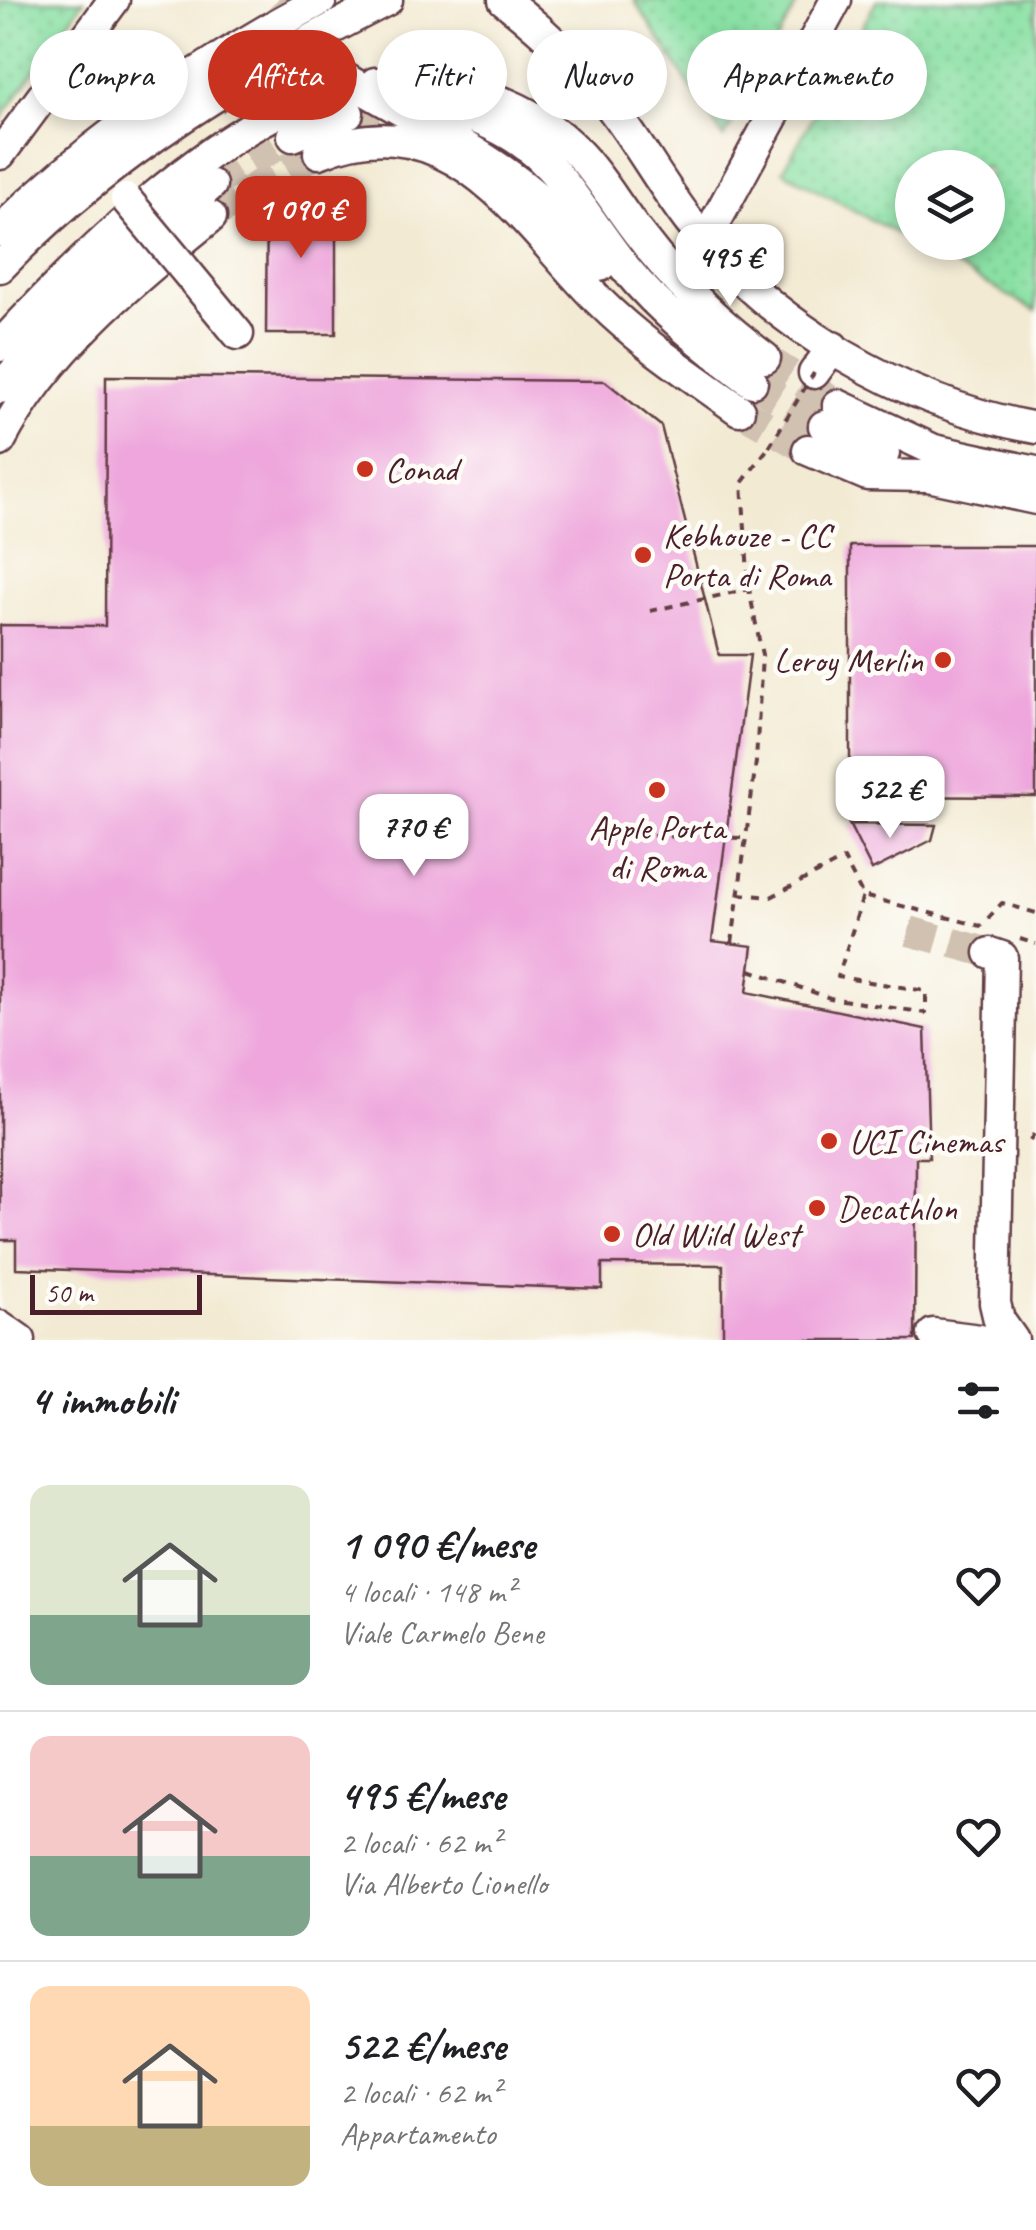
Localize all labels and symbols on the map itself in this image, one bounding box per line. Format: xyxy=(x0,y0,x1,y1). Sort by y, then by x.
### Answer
pin: 1 090 € xyxy=(209,176,393,261)
pin: 495 € xyxy=(660,224,800,309)
place label: Conad xyxy=(385,447,463,492)
marker: Conad xyxy=(354,458,376,480)
place label: Kebhouze - CC Porta di Roma xyxy=(663,513,835,598)
marker: Kebhouze - CC Porta di Roma xyxy=(632,544,654,566)
place label: Leroy Merlin xyxy=(774,638,923,683)
marker: Leroy Merlin xyxy=(932,649,954,671)
pin: 522 € xyxy=(820,756,960,841)
marker: Apple Porta di Roma xyxy=(646,779,668,801)
pin: 770 € xyxy=(344,794,484,879)
place label: Apple Porta di Roma xyxy=(589,805,728,890)
place label: UCI Cinemas xyxy=(849,1119,1006,1164)
marker: UCI Cinemas xyxy=(818,1130,840,1152)
place label: Decathlon xyxy=(837,1186,957,1231)
marker: Decathlon xyxy=(806,1197,828,1219)
place label: Old Wild West xyxy=(632,1212,804,1257)
marker: Old Wild West xyxy=(601,1223,623,1245)
scale bar xyxy=(30,1270,202,1314)

